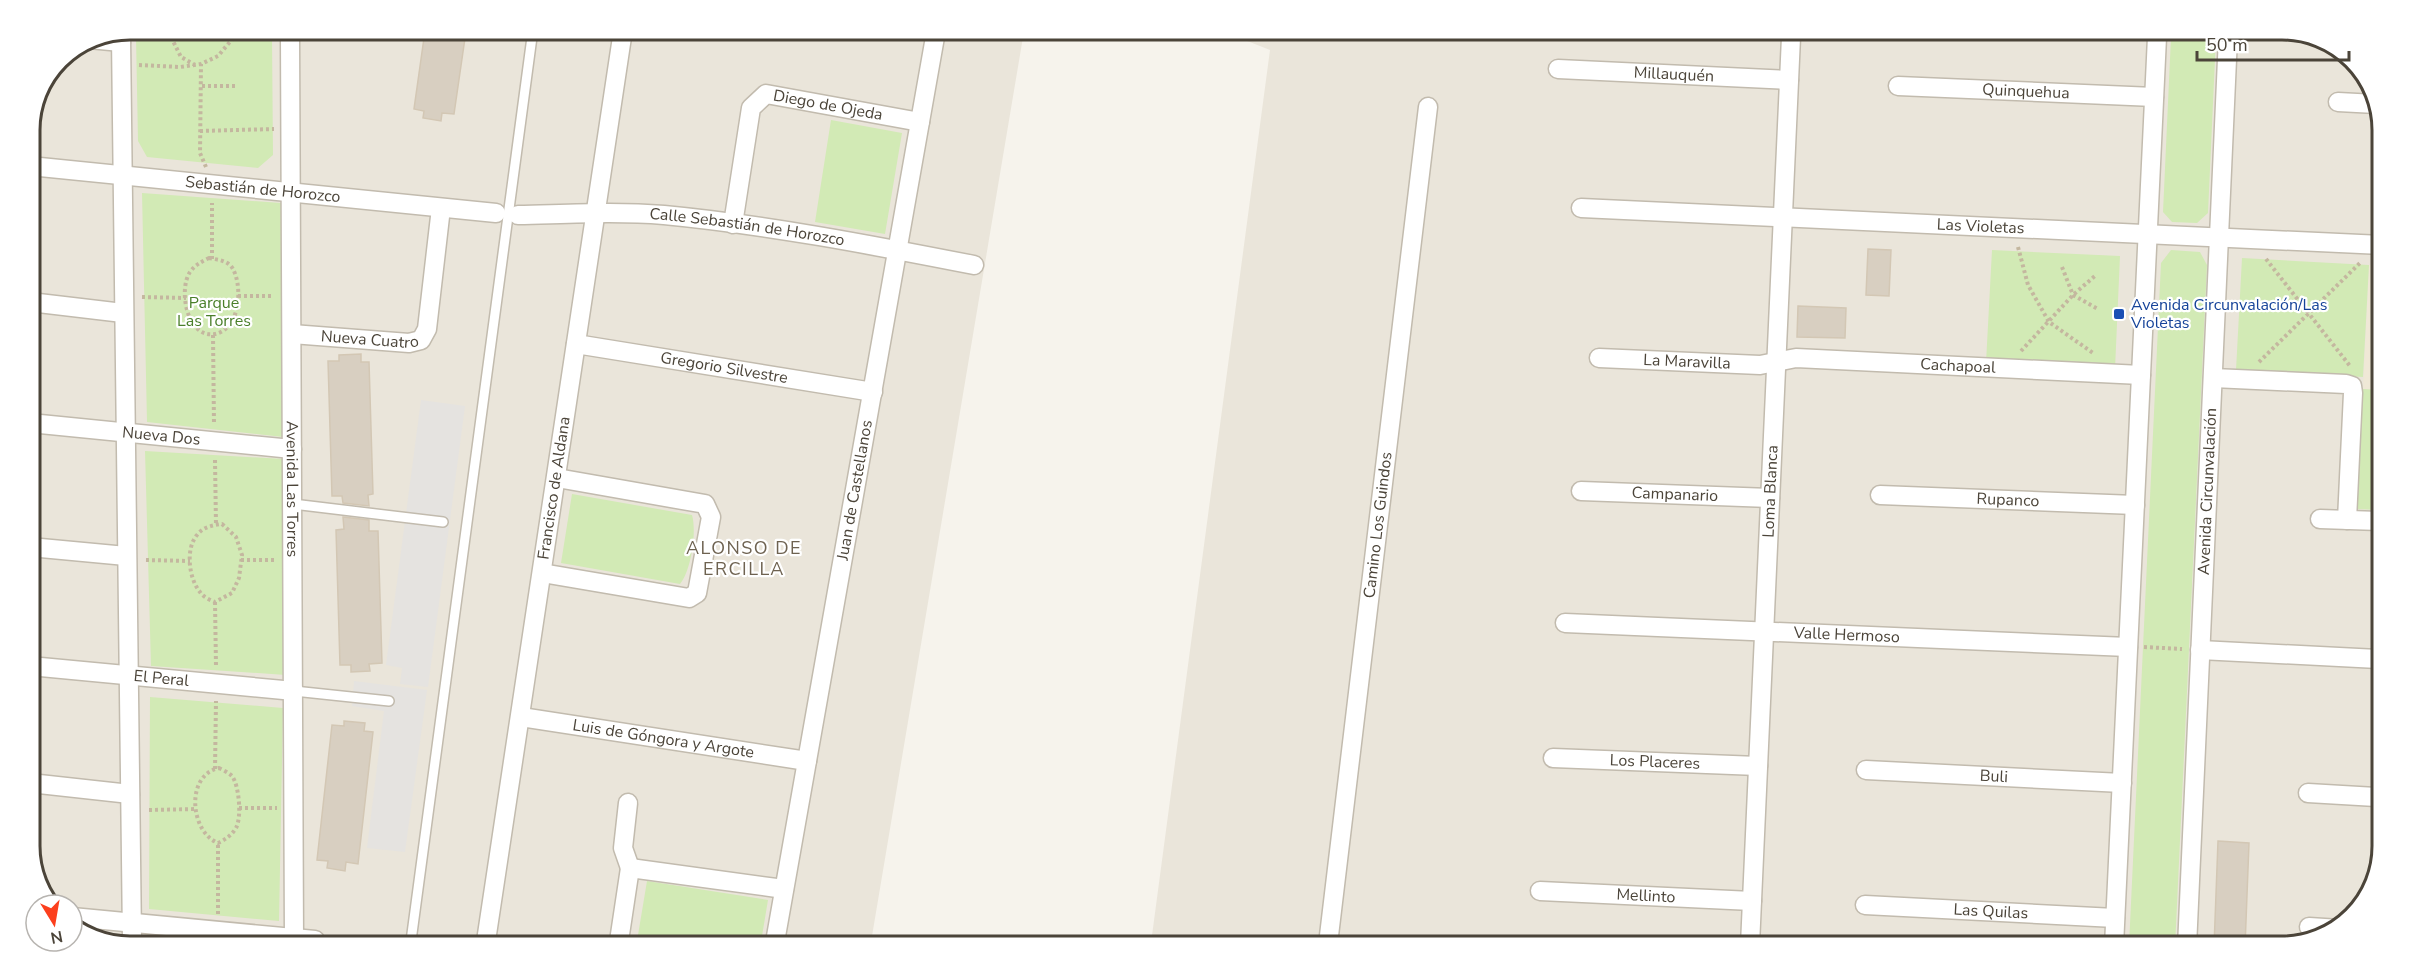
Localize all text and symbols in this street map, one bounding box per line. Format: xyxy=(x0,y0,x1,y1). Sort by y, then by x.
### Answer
scale bar xyxy=(2197,24,2348,62)
text: 50 m xyxy=(2206,33,2248,57)
street label: Millauquén xyxy=(1633,62,1714,87)
street label: Quinquehua xyxy=(1982,79,2070,104)
street label: Diego de Ojeda xyxy=(772,85,885,126)
street label: Sebastián de Horozco xyxy=(184,171,341,208)
street label: Calle Sebastián de Horozco xyxy=(649,203,846,251)
street label: Las Violetas xyxy=(1936,213,2025,239)
park label: Parque Las Torres xyxy=(177,292,251,332)
place label: Avenida Circunvalación/Las Violetas xyxy=(2130,294,2327,334)
marker: Avenida Circunvalación/Las Violetas xyxy=(2112,307,2126,321)
street label: Nueva Cuatro xyxy=(320,325,421,354)
street label: Gregorio Silvestre xyxy=(659,347,789,389)
street label: La Maravilla xyxy=(1643,349,1731,375)
street label: Cachapoal xyxy=(1920,353,1996,379)
street label: Avenida Circunvalación xyxy=(2193,407,2222,575)
street label: Francisco de Aldana xyxy=(532,415,576,561)
street label: Juan de Castellanos xyxy=(832,418,878,563)
street label: Nueva Dos xyxy=(121,421,201,451)
street label: Avenida Las Torres xyxy=(281,421,303,557)
street label: Loma Blanca xyxy=(1757,445,1784,538)
street label: Camino Los Guindos xyxy=(1358,451,1398,599)
street label: Campanario xyxy=(1631,482,1719,507)
street label: Rupanco xyxy=(1976,488,2040,512)
district label: ALONSO DE ERCILLA xyxy=(686,536,802,581)
street label: Valle Hermoso xyxy=(1792,622,1900,648)
street label: El Peral xyxy=(133,665,190,692)
street label: Luis de Góngora y Argote xyxy=(571,714,756,764)
street label: Los Placeres xyxy=(1609,749,1700,775)
street label: Buli xyxy=(1979,765,2009,788)
street label: Mellinto xyxy=(1616,884,1676,908)
north arrow xyxy=(24,893,84,953)
street label: Las Quilas xyxy=(1953,899,2029,924)
text: N xyxy=(49,925,65,949)

